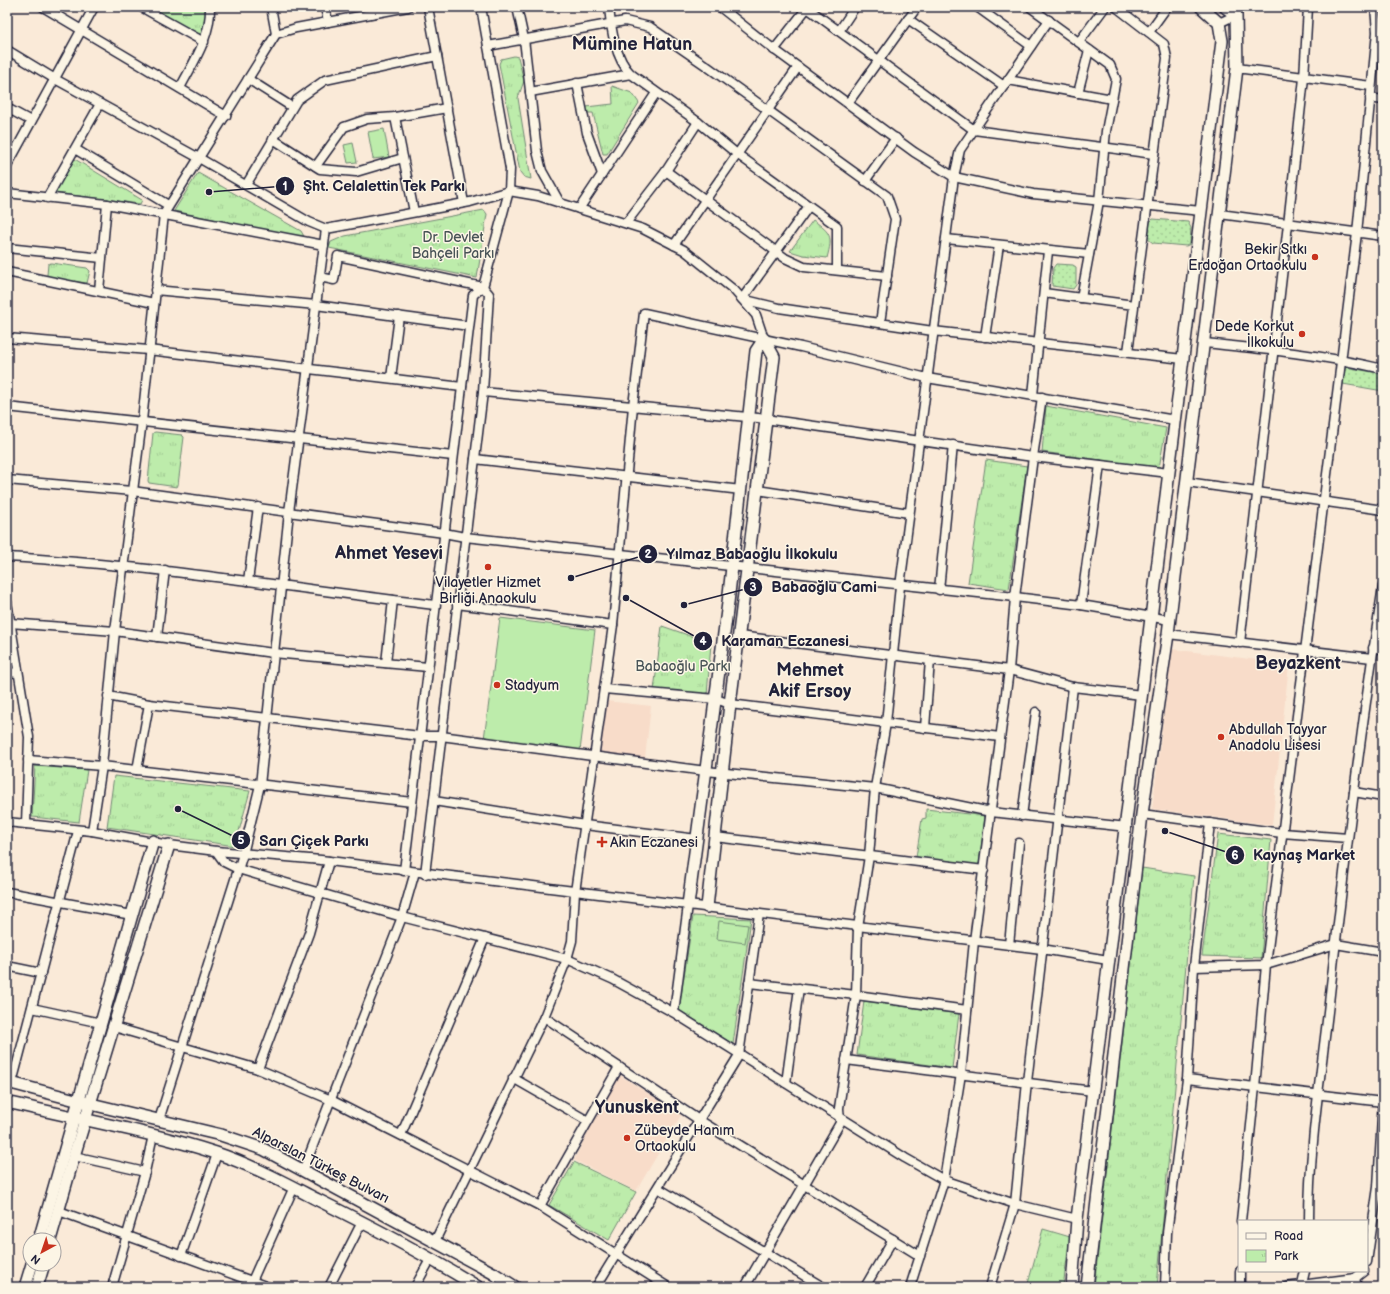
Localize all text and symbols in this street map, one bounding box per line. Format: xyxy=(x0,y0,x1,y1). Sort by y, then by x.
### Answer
district label: Mümine Hatun xyxy=(572,34,692,55)
callout: Şht. Celalettin Tek Parkı xyxy=(275,173,473,200)
text: Şht. Celalettin Tek Parkı xyxy=(303,177,465,196)
text: 1 xyxy=(282,179,288,194)
park label: Dr. Devlet Bahçeli Parkı xyxy=(412,229,494,262)
place label: Bekir Sıtkı Erdoğan Ortaokulu xyxy=(1188,241,1307,274)
marker: Bekir Sıtkı Erdoğan Ortaokulu xyxy=(1310,252,1320,262)
place label: Dede Korkut İlkokulu xyxy=(1215,318,1295,351)
marker: Dede Korkut İlkokulu xyxy=(1297,329,1307,339)
callout: Yılmaz Babaoğlu İlkokulu xyxy=(638,541,846,568)
district label: Ahmet Yesevi xyxy=(334,543,443,564)
text: Yılmaz Babaoğlu İlkokulu xyxy=(666,544,838,564)
text: 2 xyxy=(644,547,652,562)
marker: Vilayetler Hizmet Birliği Anaokulu xyxy=(483,562,493,572)
place label: Vilayetler Hizmet Birliği Anaokulu xyxy=(435,574,541,607)
callout: Babaoğlu Cami xyxy=(743,574,885,601)
text: Babaoğlu Cami xyxy=(771,578,877,597)
text: 3 xyxy=(749,580,757,595)
callout: Karaman Eczanesi xyxy=(693,627,857,654)
text: Karaman Eczanesi xyxy=(721,632,849,651)
text: 4 xyxy=(699,634,707,649)
district label: Beyazkent xyxy=(1255,653,1341,674)
park label: Babaoğlu Parkı xyxy=(635,658,731,675)
district label: Mehmet Akif Ersoy xyxy=(768,660,852,702)
place label: Stadyum xyxy=(505,677,559,694)
marker: Stadyum xyxy=(492,680,502,690)
place label: Abdullah Tayyar Anadolu Lisesi xyxy=(1229,721,1327,754)
marker: Abdullah Tayyar Anadolu Lisesi xyxy=(1216,732,1226,742)
callout: Sarı Çiçek Parkı xyxy=(231,827,376,854)
text: Sarı Çiçek Parkı xyxy=(259,832,369,851)
text: 5 xyxy=(238,833,245,848)
place label: Akın Eczanesi xyxy=(610,834,698,851)
marker: Akın Eczanesi xyxy=(597,837,607,847)
callout: Kaynaş Market xyxy=(1225,841,1363,868)
text: Kaynaş Market xyxy=(1253,846,1355,865)
text: 6 xyxy=(1231,848,1239,863)
district label: Yunuskent xyxy=(595,1097,679,1118)
place label: Zübeyde Hanım Ortaokulu xyxy=(634,1122,734,1155)
street label: Alparslan Türkeş Bulvarı xyxy=(250,1123,392,1207)
marker: Zübeyde Hanım Ortaokulu xyxy=(622,1133,632,1143)
legend xyxy=(1238,1220,1368,1272)
text: Road xyxy=(1274,1229,1303,1244)
north arrow xyxy=(22,1232,62,1272)
text: Park xyxy=(1274,1249,1298,1264)
text: N xyxy=(29,1252,43,1267)

